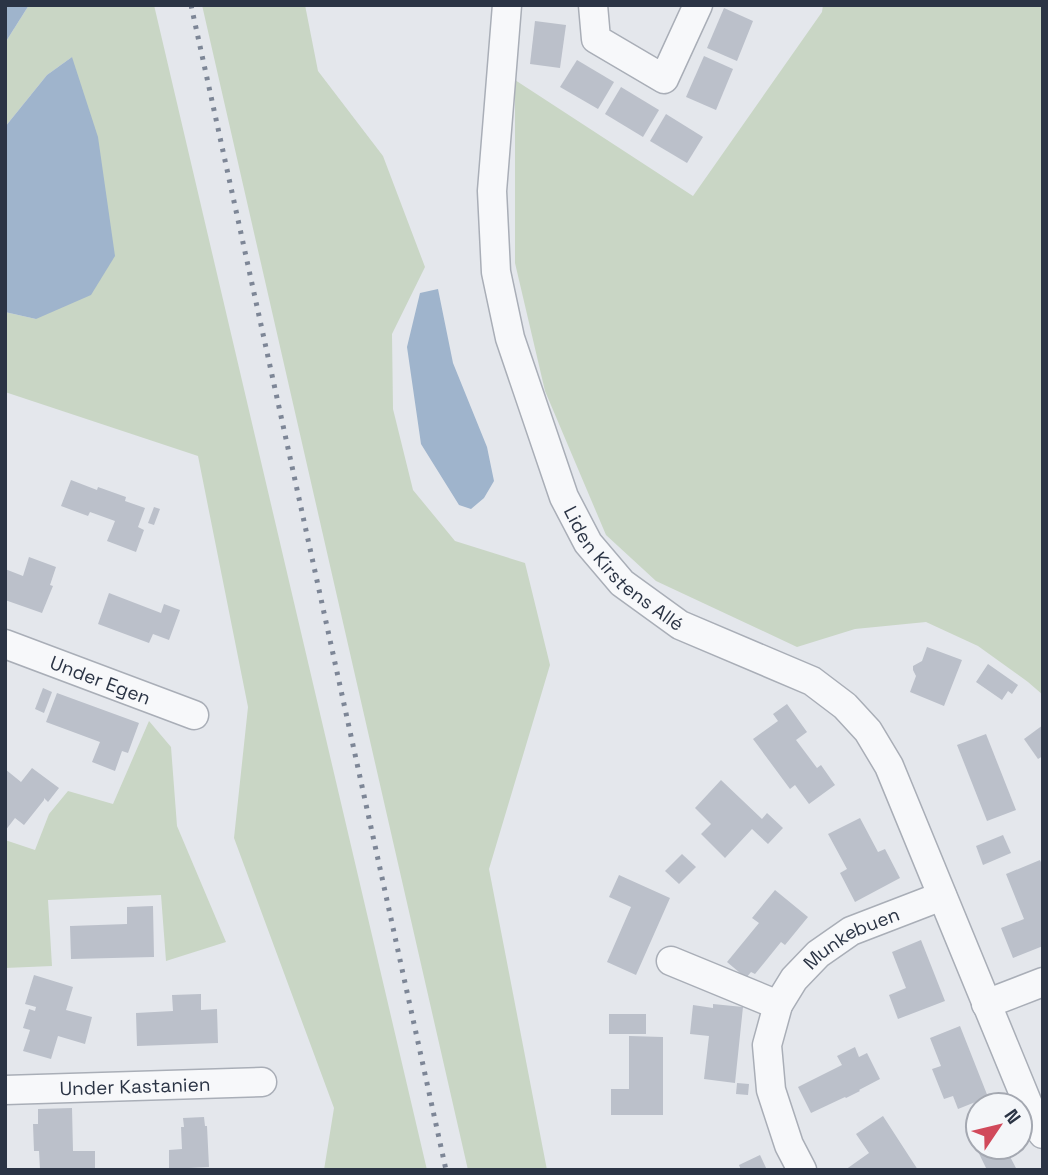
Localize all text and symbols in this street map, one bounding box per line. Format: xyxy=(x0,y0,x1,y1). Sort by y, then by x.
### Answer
street label: Liden Kirstens Allé xyxy=(558,501,689,636)
street label: Under Egen xyxy=(47,650,154,710)
street label: Munkebuen xyxy=(797,901,903,975)
street label: Under Kastanien xyxy=(59,1071,211,1101)
north arrow xyxy=(964,1091,1034,1161)
text: N xyxy=(999,1104,1026,1129)

